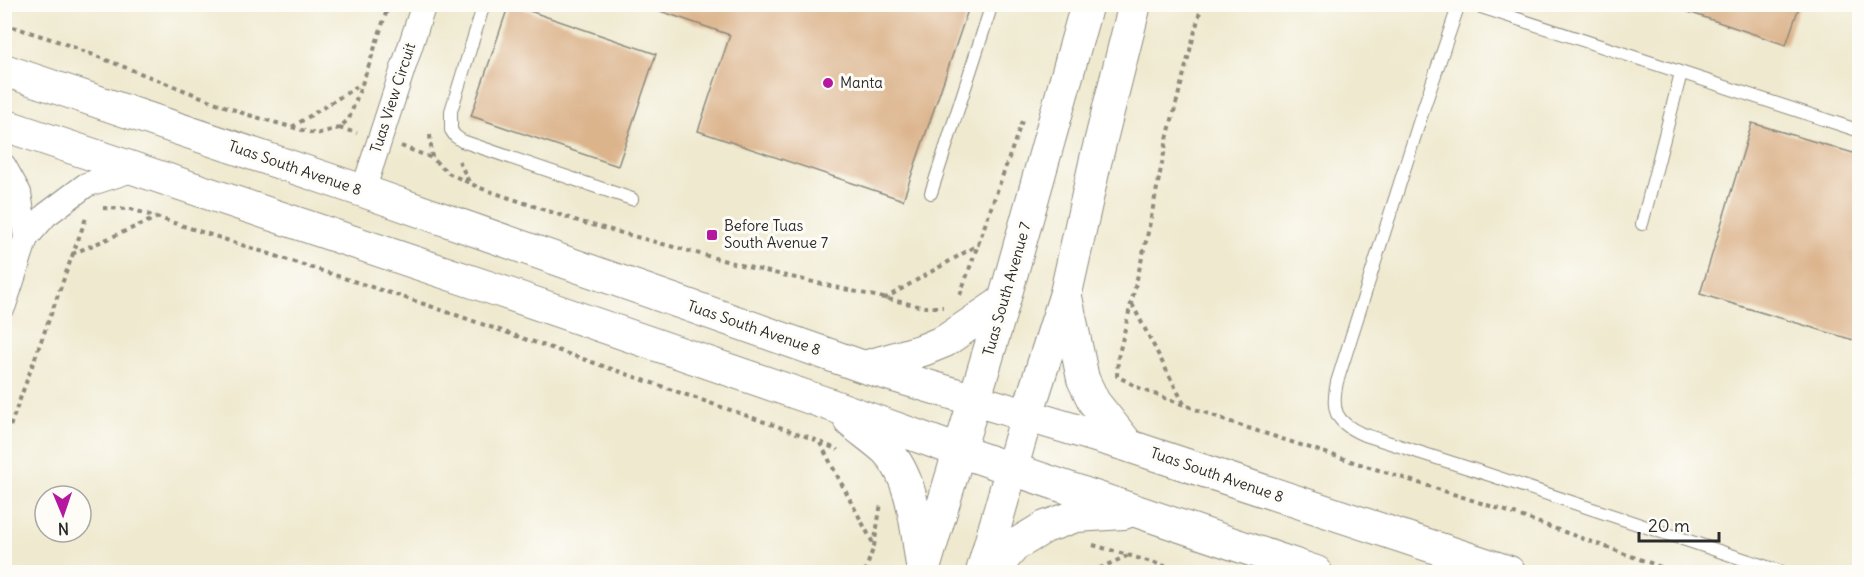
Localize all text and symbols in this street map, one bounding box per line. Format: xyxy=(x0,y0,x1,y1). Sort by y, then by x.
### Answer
street label: Tuas View Circuit xyxy=(366,40,419,155)
place label: Manta xyxy=(840,73,883,92)
marker: Manta xyxy=(821,76,835,90)
street label: Tuas South Avenue 8 xyxy=(226,136,364,199)
place label: Before Tuas South Avenue 7 xyxy=(724,216,828,252)
street label: Tuas South Avenue 7 xyxy=(978,220,1035,358)
marker: Before Tuas South Avenue 7 xyxy=(705,228,719,242)
street label: Tuas South Avenue 8 xyxy=(685,296,823,359)
street label: Tuas South Avenue 8 xyxy=(1148,443,1286,506)
north arrow xyxy=(33,484,93,544)
scale bar xyxy=(1639,505,1718,543)
text: 20 m xyxy=(1648,514,1690,537)
text: N xyxy=(58,519,69,539)

